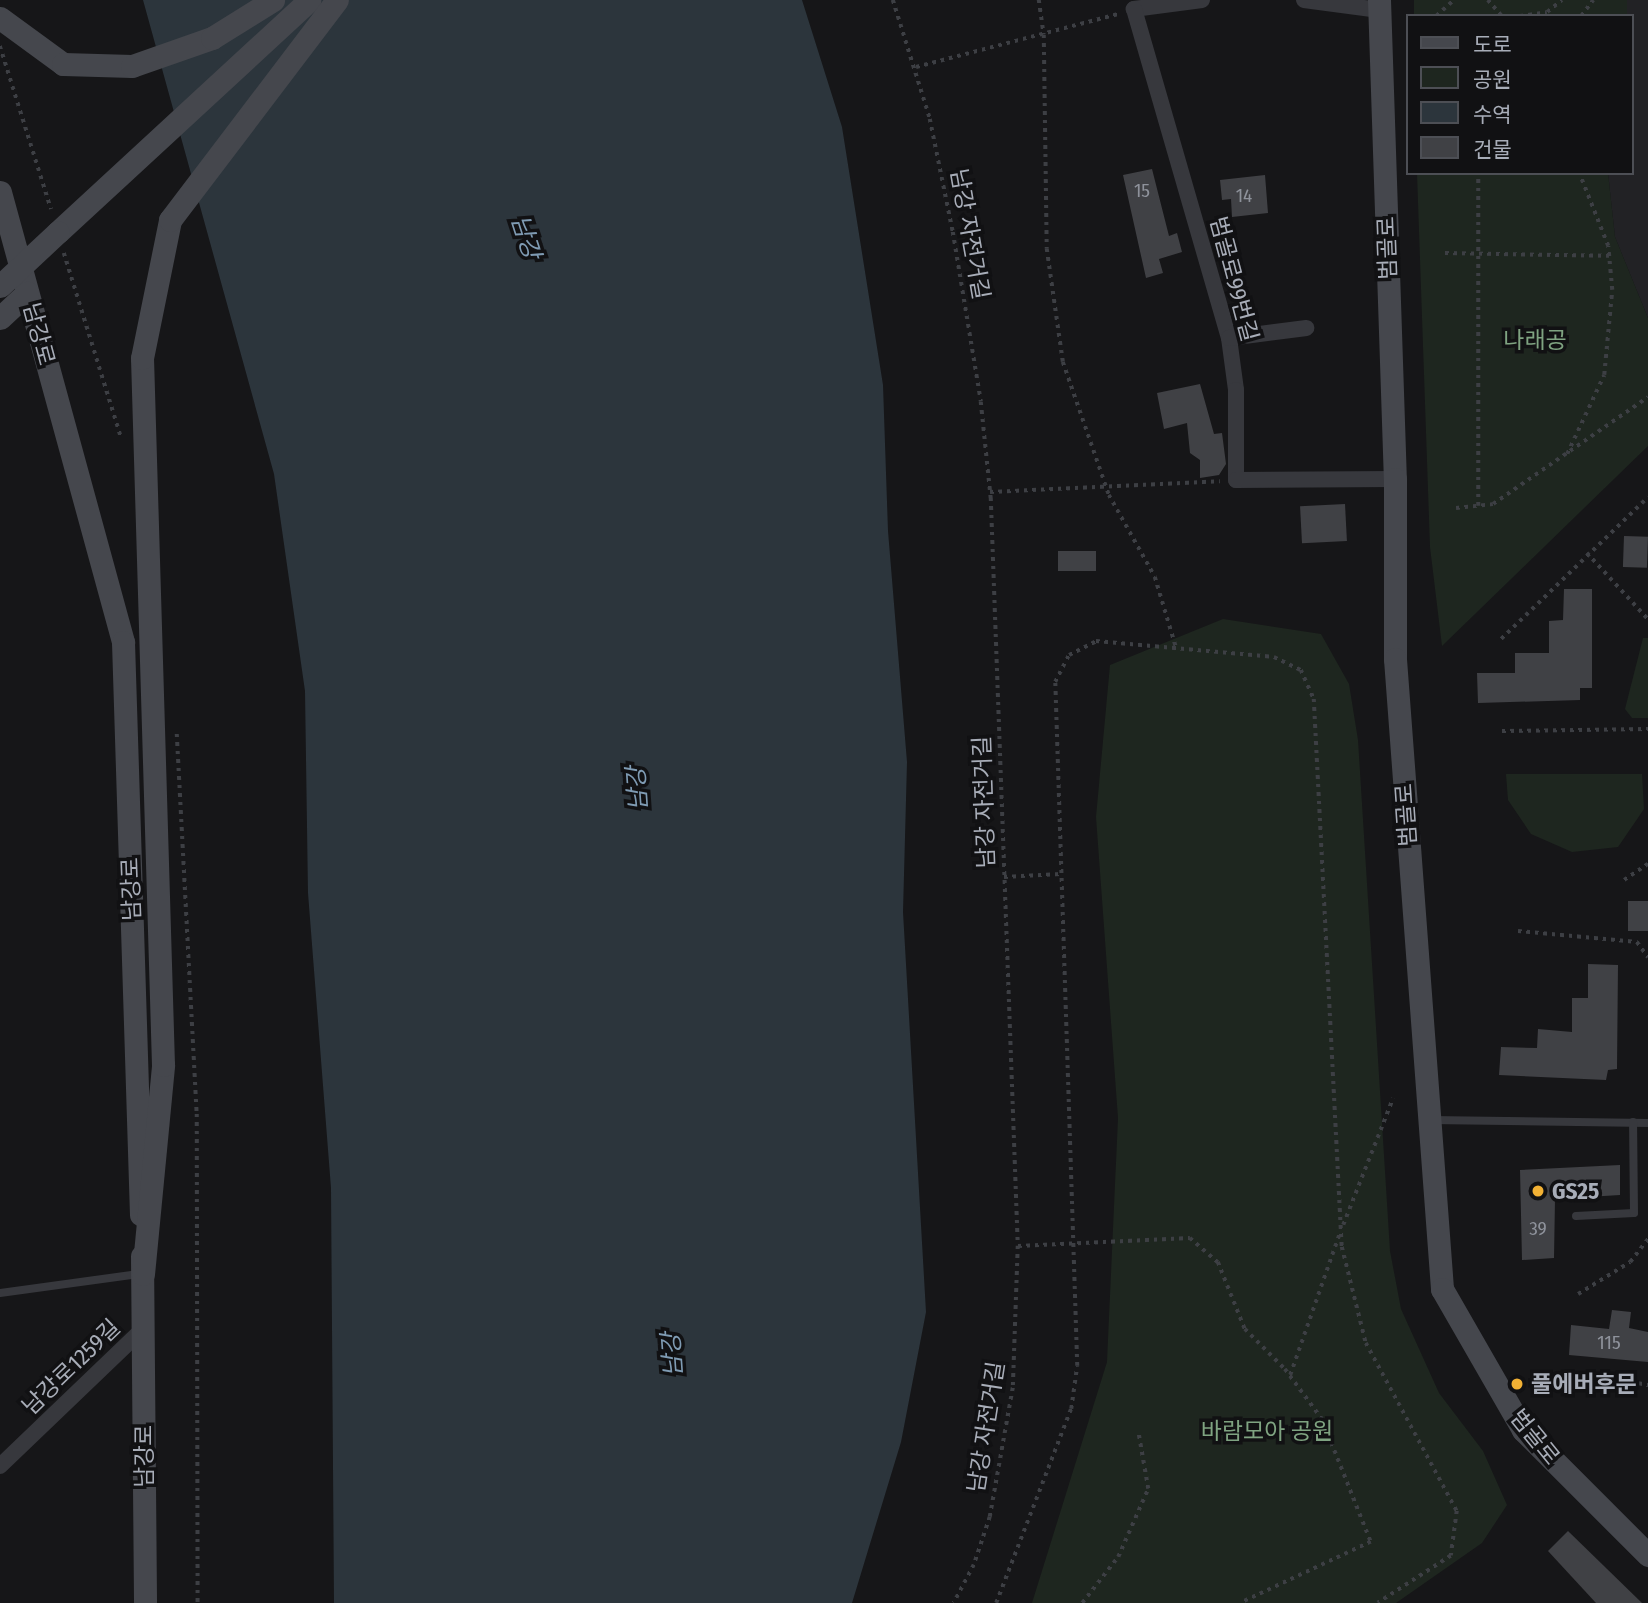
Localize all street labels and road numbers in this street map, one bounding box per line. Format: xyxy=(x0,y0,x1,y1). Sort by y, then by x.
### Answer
street label: 남강 자전거길 xyxy=(945,166,995,302)
street label: 범골로99번길 xyxy=(1204,214,1264,344)
street label: 범골로 xyxy=(1372,216,1402,280)
street label: 남강로 xyxy=(17,300,61,368)
street label: 남강 자전거길 xyxy=(968,735,1000,869)
street label: 범골로 xyxy=(1390,782,1422,848)
street label: 남강로 xyxy=(116,857,146,921)
street label: 남강로1259길 xyxy=(16,1314,126,1420)
street label: 남강 자전거길 xyxy=(962,1359,1010,1495)
street label: 범골로 xyxy=(1504,1404,1566,1470)
street label: 남강로 xyxy=(130,1424,158,1488)

